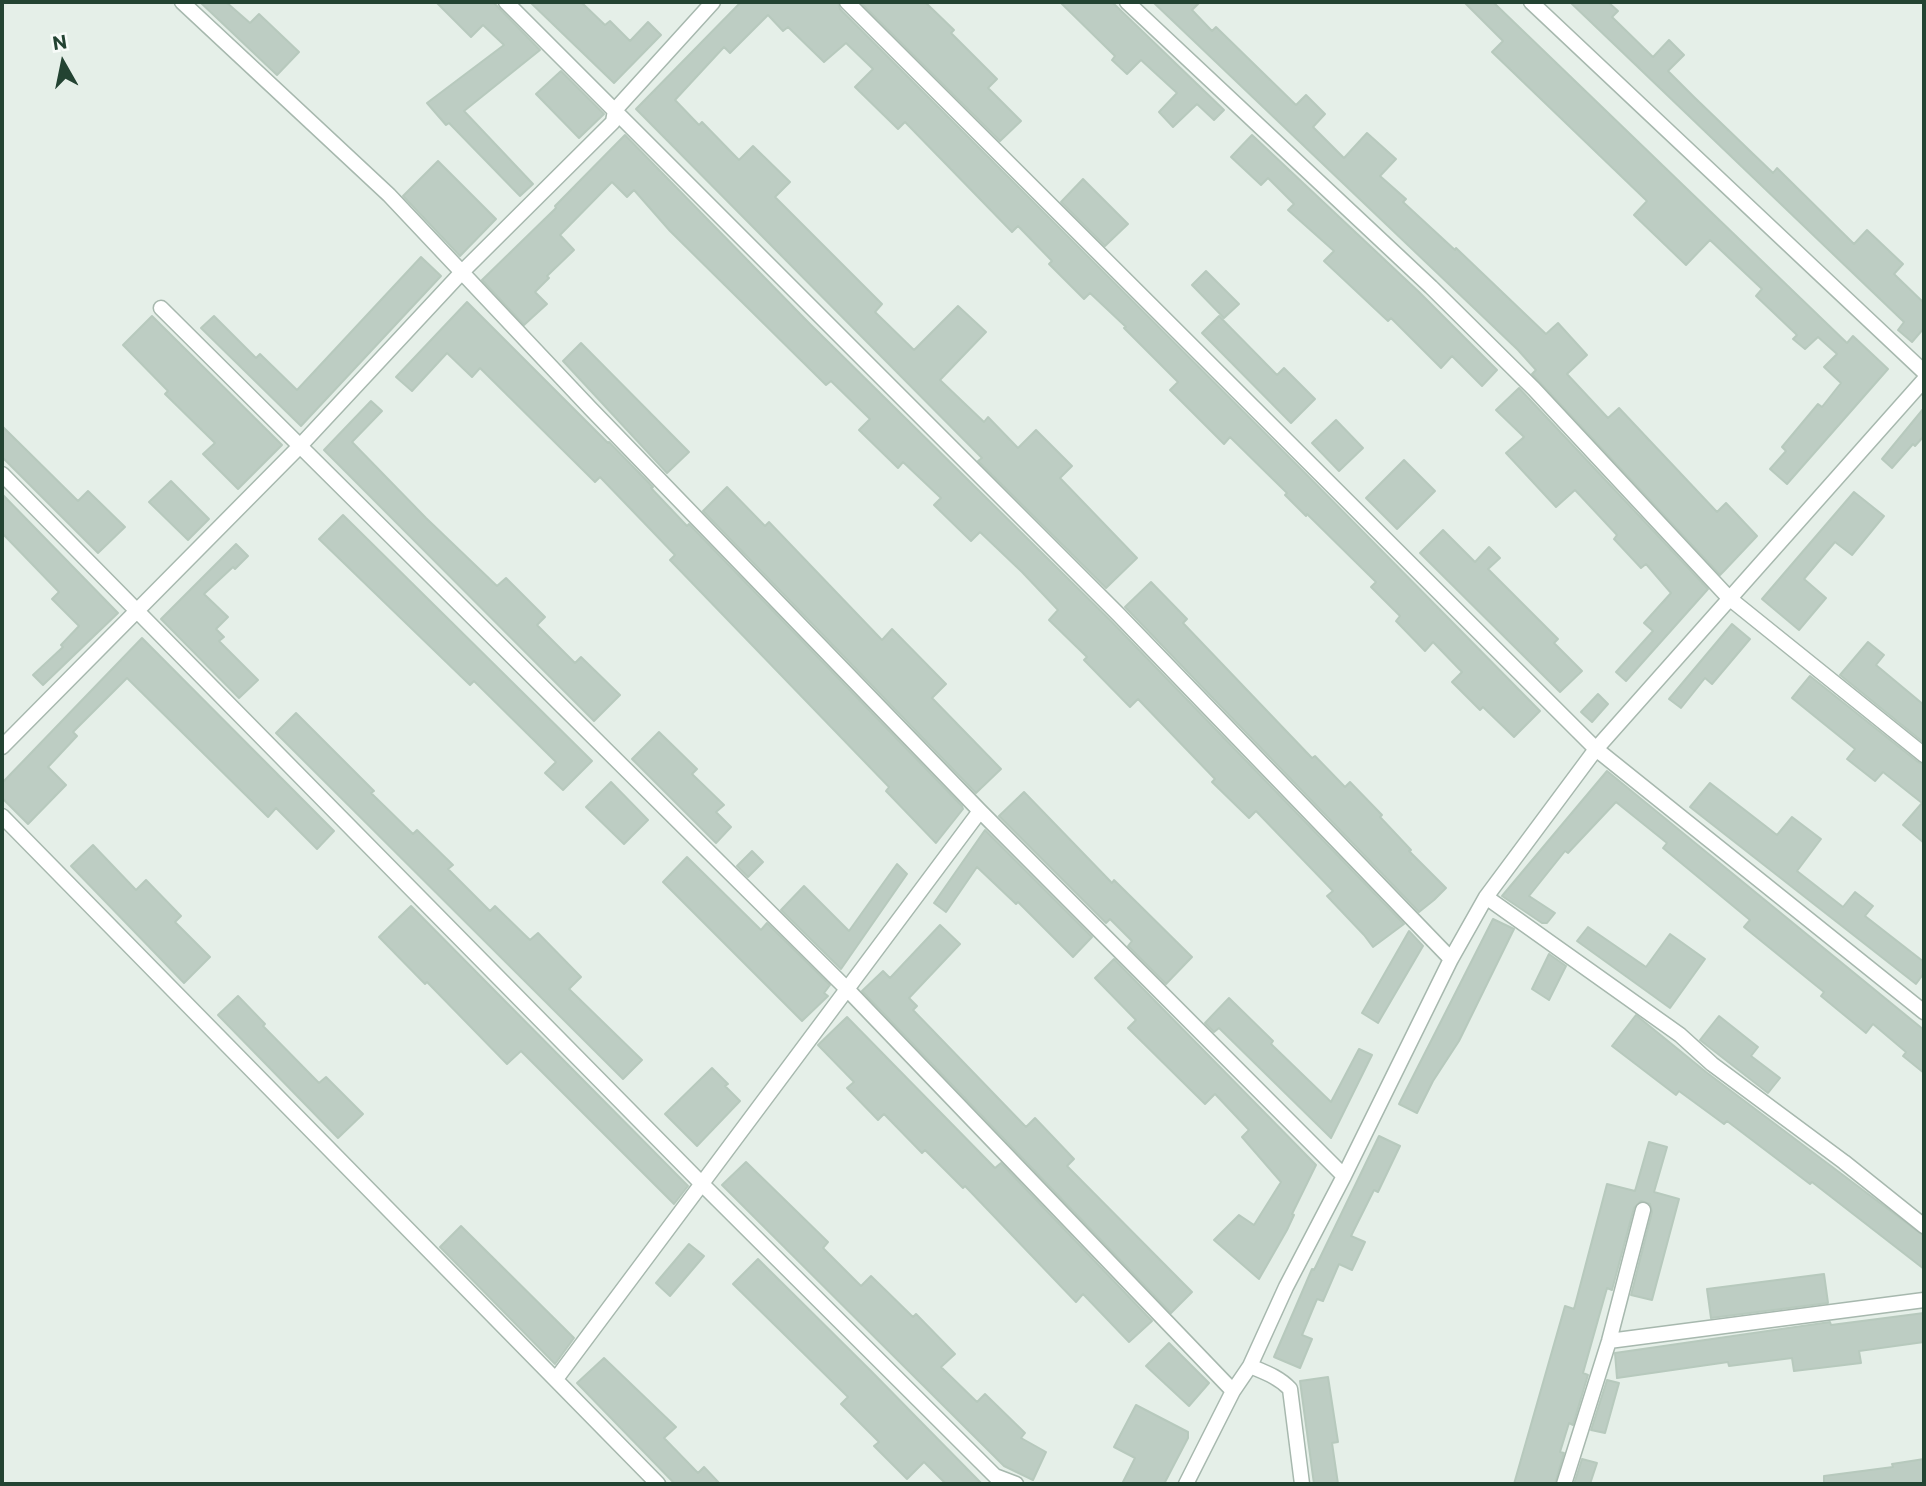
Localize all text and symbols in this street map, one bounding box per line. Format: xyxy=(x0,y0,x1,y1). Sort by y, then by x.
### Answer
north arrow xyxy=(28,28,98,98)
text: N xyxy=(51,29,68,54)

